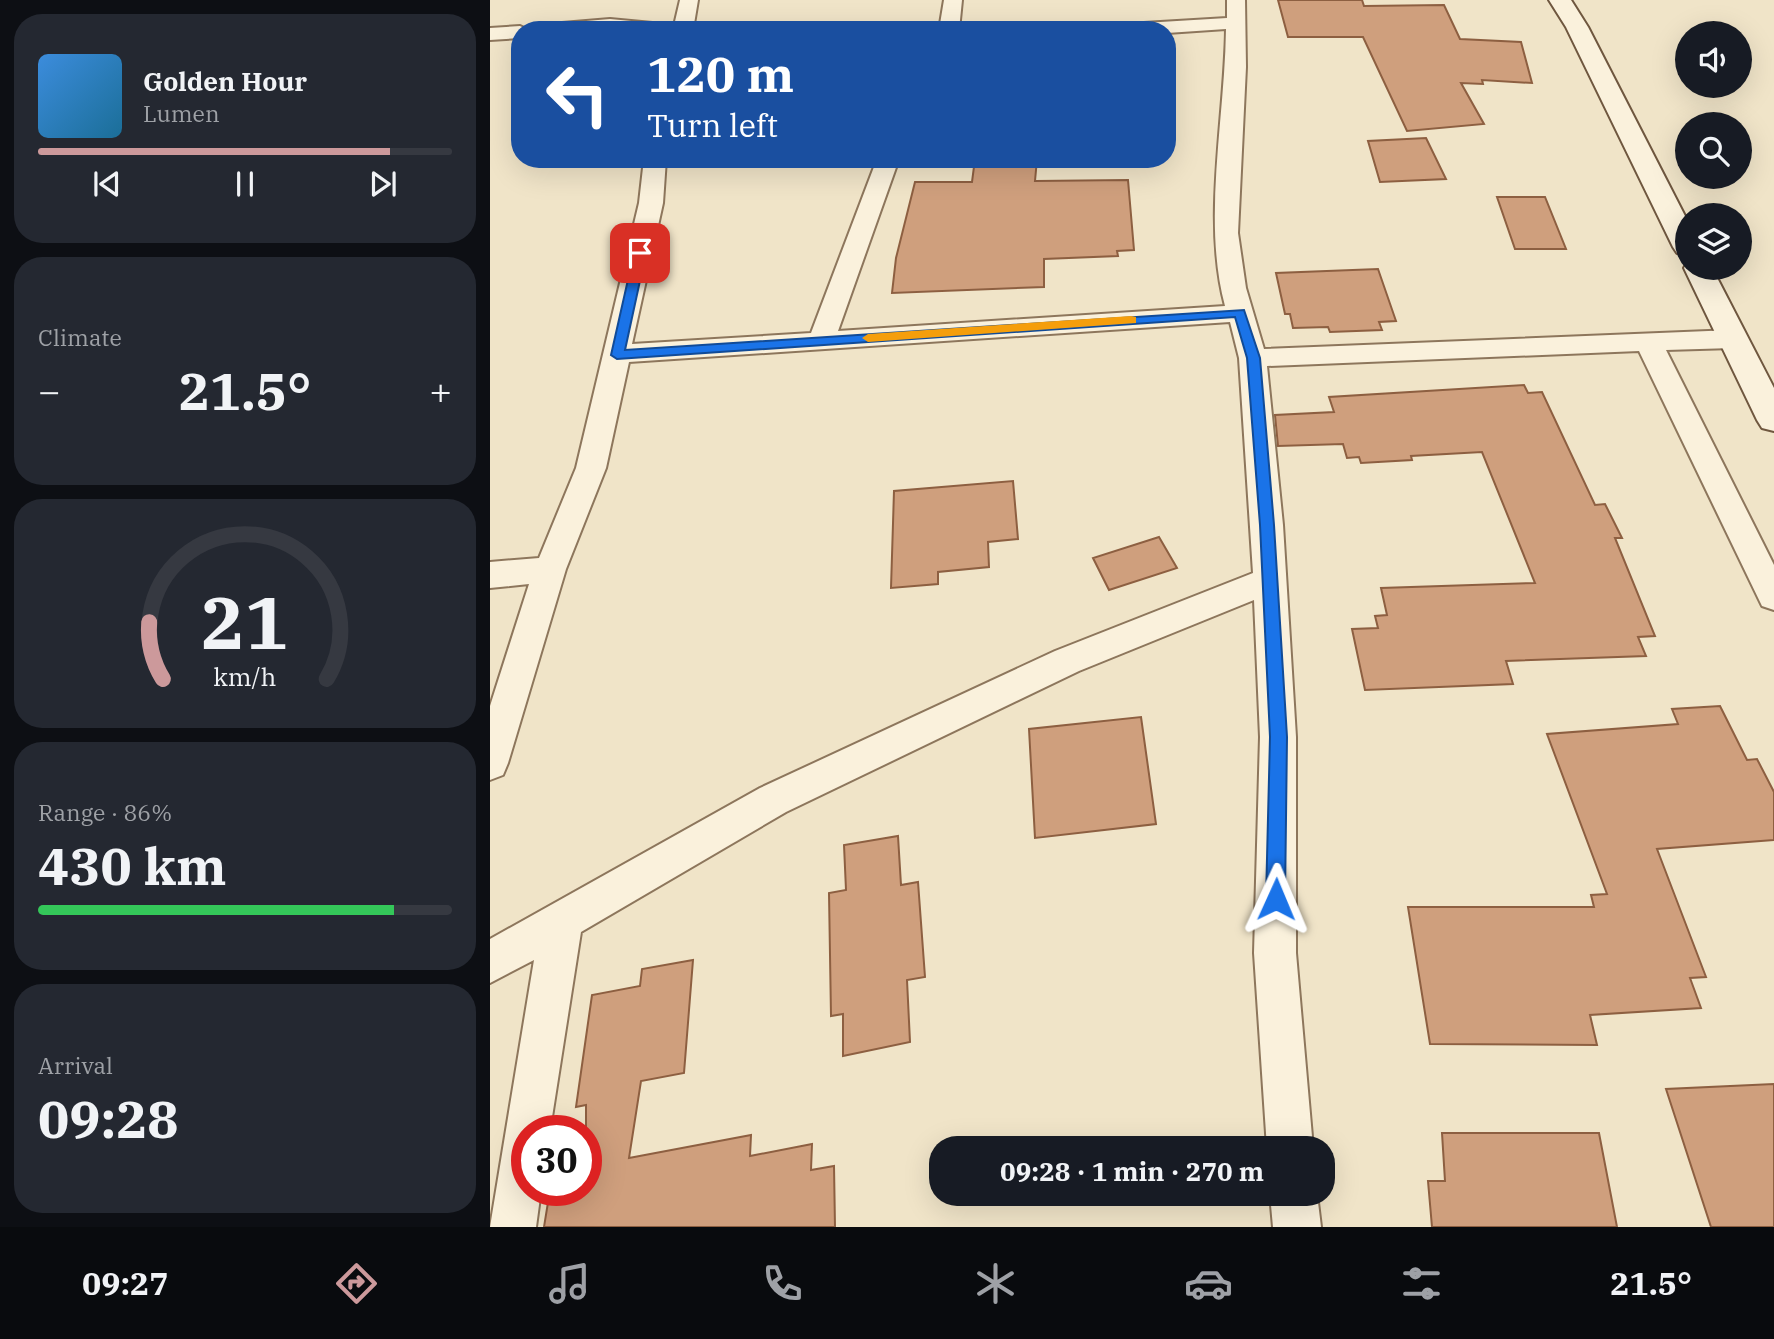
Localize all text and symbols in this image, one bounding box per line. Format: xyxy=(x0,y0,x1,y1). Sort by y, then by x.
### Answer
map controls xyxy=(1675,21,1752,280)
button: sound xyxy=(1675,21,1752,98)
text: 120 m xyxy=(647,42,794,105)
icon: left xyxy=(532,49,623,140)
text: Golden Hour xyxy=(143,64,307,98)
text: Lumen xyxy=(143,98,220,128)
text: Turn left xyxy=(647,104,778,146)
button: search xyxy=(1675,112,1752,189)
icon: previous xyxy=(88,165,126,203)
icon: pause xyxy=(226,165,264,203)
icon: next xyxy=(364,165,402,203)
button: layers xyxy=(1675,203,1752,280)
pin xyxy=(610,223,670,283)
icon: arrive xyxy=(621,234,659,272)
text: Climate xyxy=(38,322,122,352)
text: 21.5° xyxy=(179,357,311,424)
text: − xyxy=(38,366,61,415)
text: + xyxy=(429,366,452,415)
text: 21 xyxy=(201,575,289,670)
text: km/h xyxy=(213,660,277,693)
text: Range · 86% xyxy=(38,797,172,827)
text: 430 km xyxy=(38,832,227,899)
position arrow xyxy=(1239,862,1313,936)
text: Arrival xyxy=(38,1050,113,1080)
text: 09:28 xyxy=(38,1085,179,1152)
speed limit sign: 30 xyxy=(511,1115,602,1206)
text: 09:28 · 1 min · 270 m xyxy=(1000,1154,1264,1188)
icon: directions xyxy=(332,1259,381,1308)
icon: music xyxy=(545,1259,594,1308)
icon: phone xyxy=(758,1259,807,1308)
icon: climate xyxy=(971,1259,1020,1308)
icon: car xyxy=(1184,1259,1233,1308)
icon: filters xyxy=(1397,1259,1446,1308)
text: 09:27 xyxy=(82,1262,168,1304)
text: 21.5° xyxy=(1610,1262,1692,1304)

